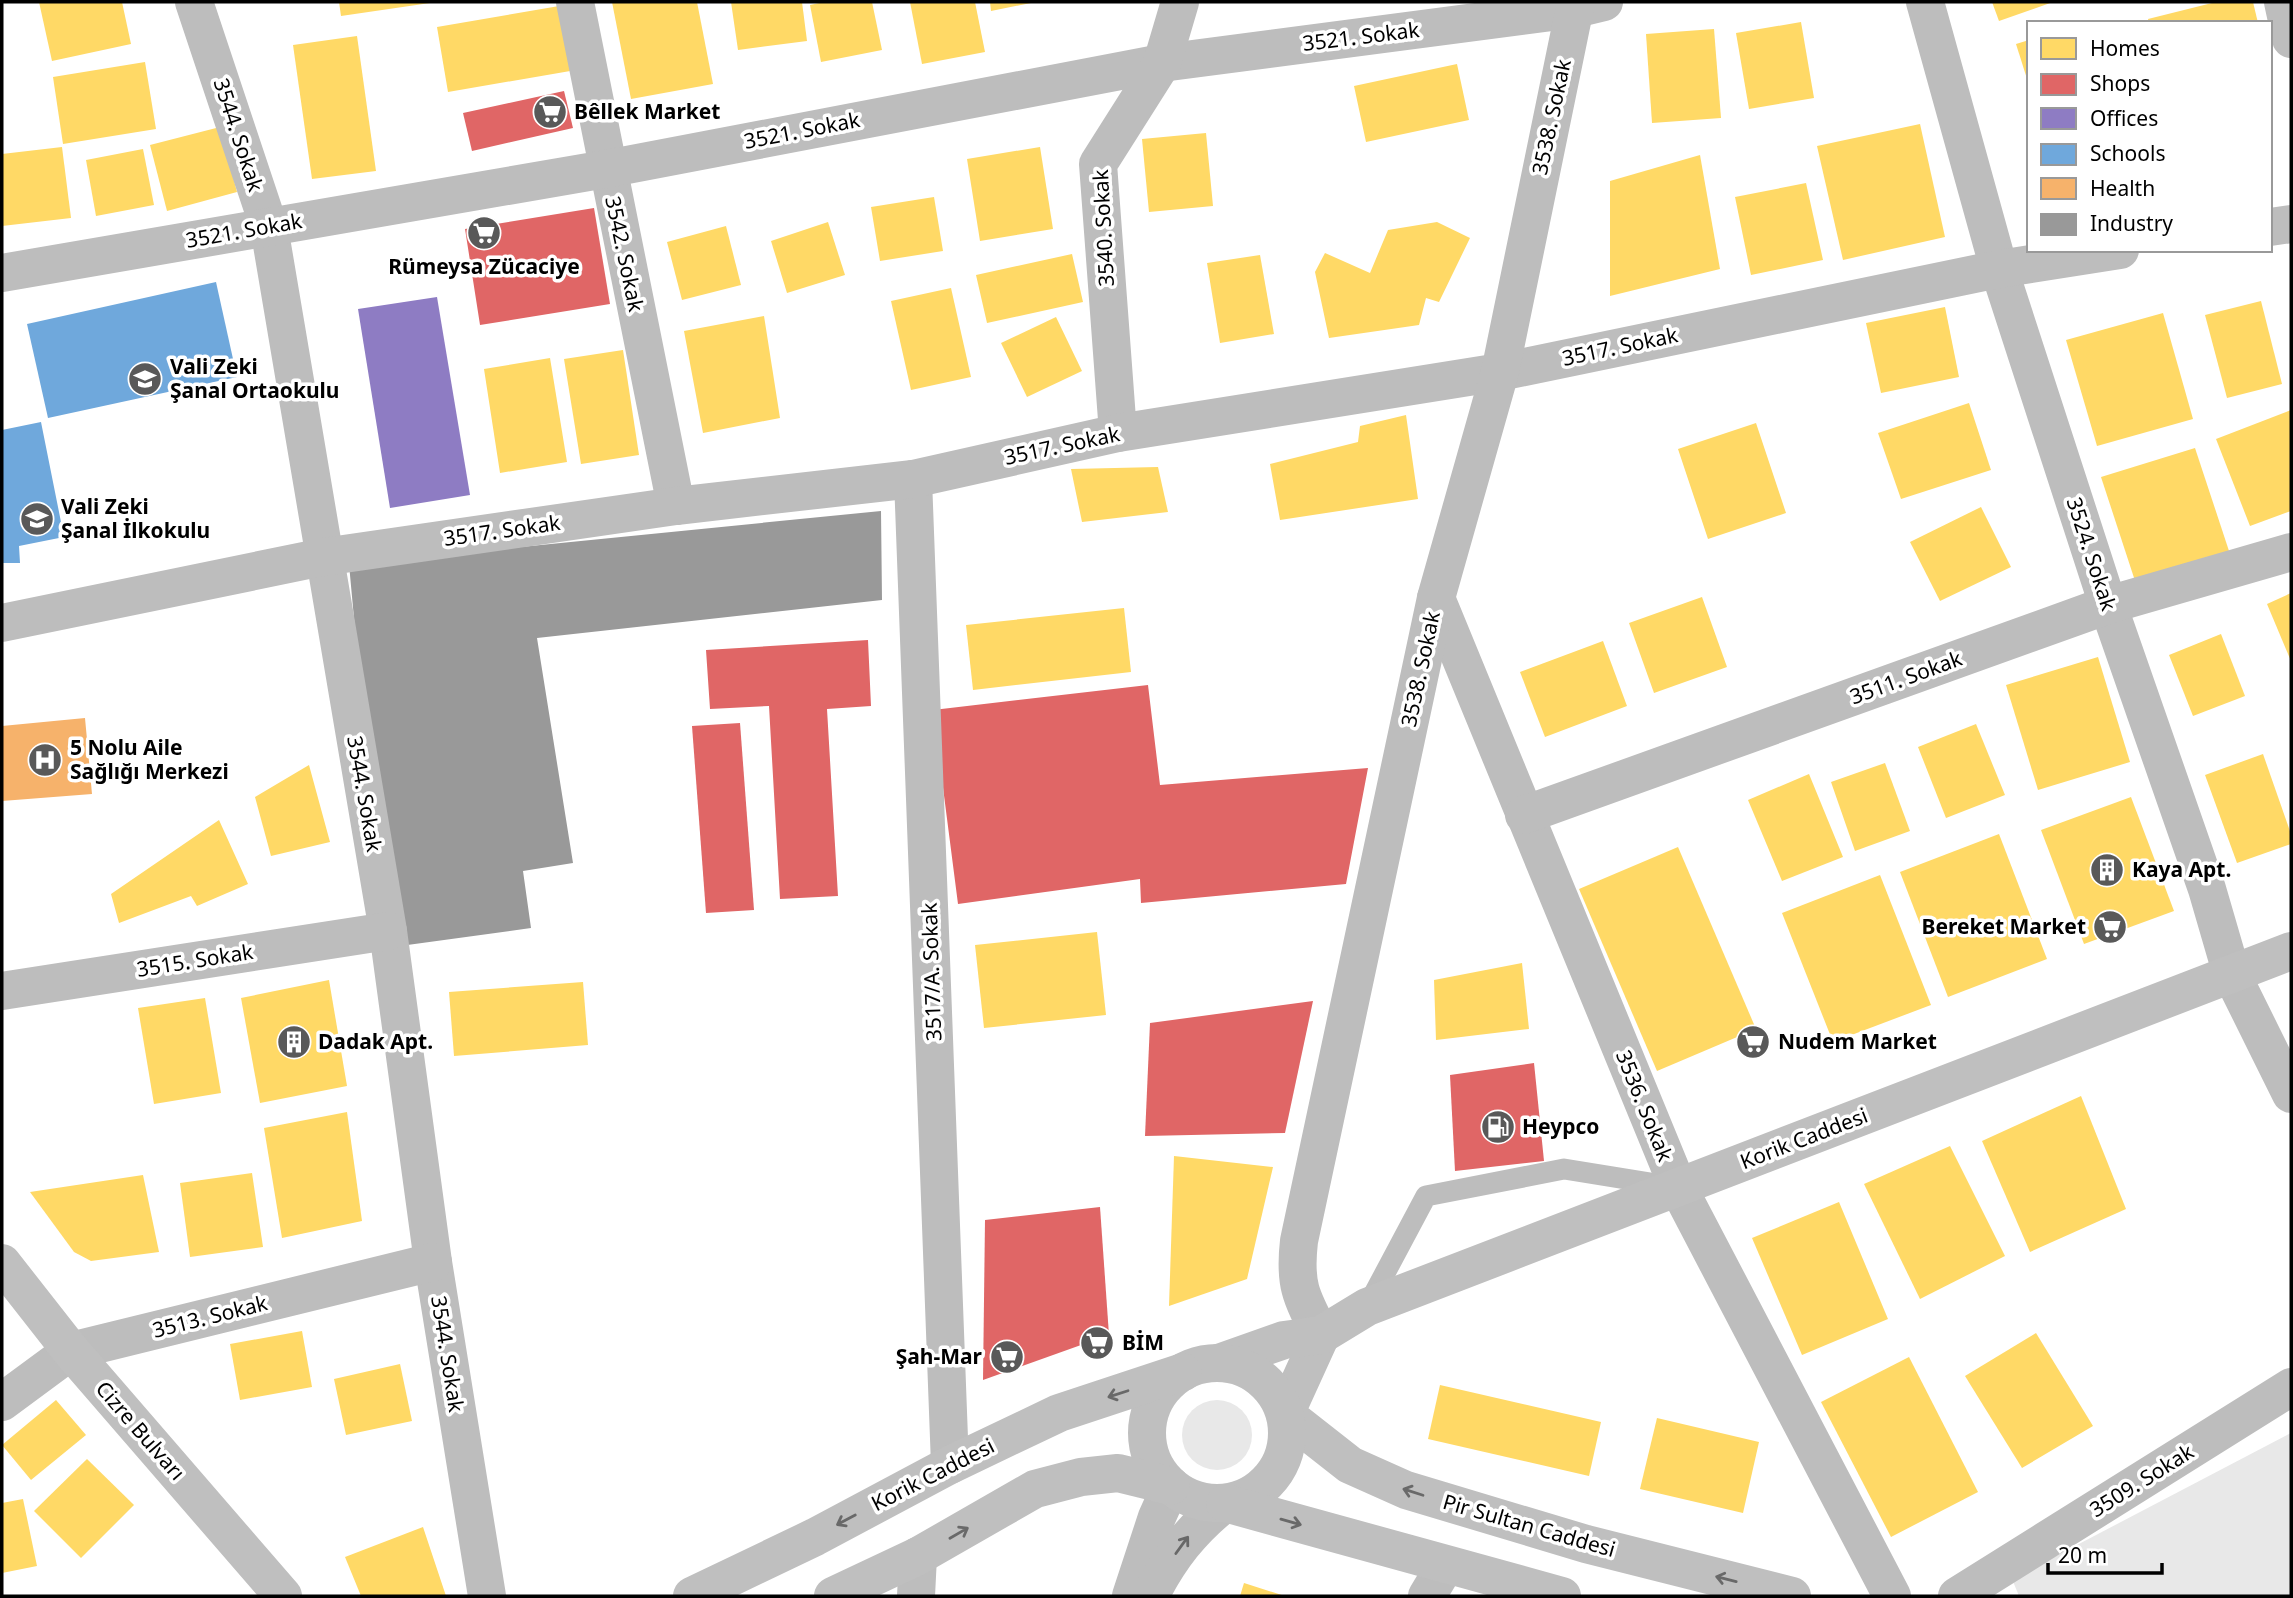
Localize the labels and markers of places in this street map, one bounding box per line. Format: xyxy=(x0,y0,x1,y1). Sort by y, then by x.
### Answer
supermarket icon: Bêllek Market xyxy=(531,93,569,131)
place label: Bêllek Market xyxy=(574,97,720,125)
supermarket icon: Rümeysa Zücaciye xyxy=(465,214,503,252)
place label: Rümeysa Zücaciye xyxy=(388,252,580,280)
place label: Vali Zeki Şanal Ortaokulu xyxy=(170,352,340,404)
school or university icon: Vali Zeki Şanal Ortaokulu xyxy=(126,360,164,398)
place label: Vali Zeki Şanal İlkokulu xyxy=(61,492,210,544)
school or university icon: Vali Zeki Şanal İlkokulu xyxy=(18,500,56,538)
place label: 5 Nolu Aile Sağlığı Merkezi xyxy=(70,733,229,785)
hospital icon: 5 Nolu Aile Sağlığı Merkezi xyxy=(26,741,64,779)
building icon: Kaya Apt. xyxy=(2088,851,2126,889)
place label: Kaya Apt. xyxy=(2132,855,2231,883)
supermarket icon: Bereket Market xyxy=(2091,908,2129,946)
place label: Bereket Market xyxy=(1921,912,2086,940)
building icon: Dadak Apt. xyxy=(275,1023,313,1061)
supermarket icon: Nudem Market xyxy=(1734,1023,1772,1061)
place label: Dadak Apt. xyxy=(318,1027,433,1055)
place label: Nudem Market xyxy=(1778,1027,1937,1055)
fuel station icon: Heypco xyxy=(1479,1108,1517,1146)
place label: Heypco xyxy=(1522,1112,1599,1140)
supermarket icon: BİM xyxy=(1078,1324,1116,1362)
place label: BİM xyxy=(1122,1328,1164,1356)
supermarket icon: Şah-Mar xyxy=(988,1338,1026,1376)
place label: Şah-Mar xyxy=(896,1342,983,1370)

